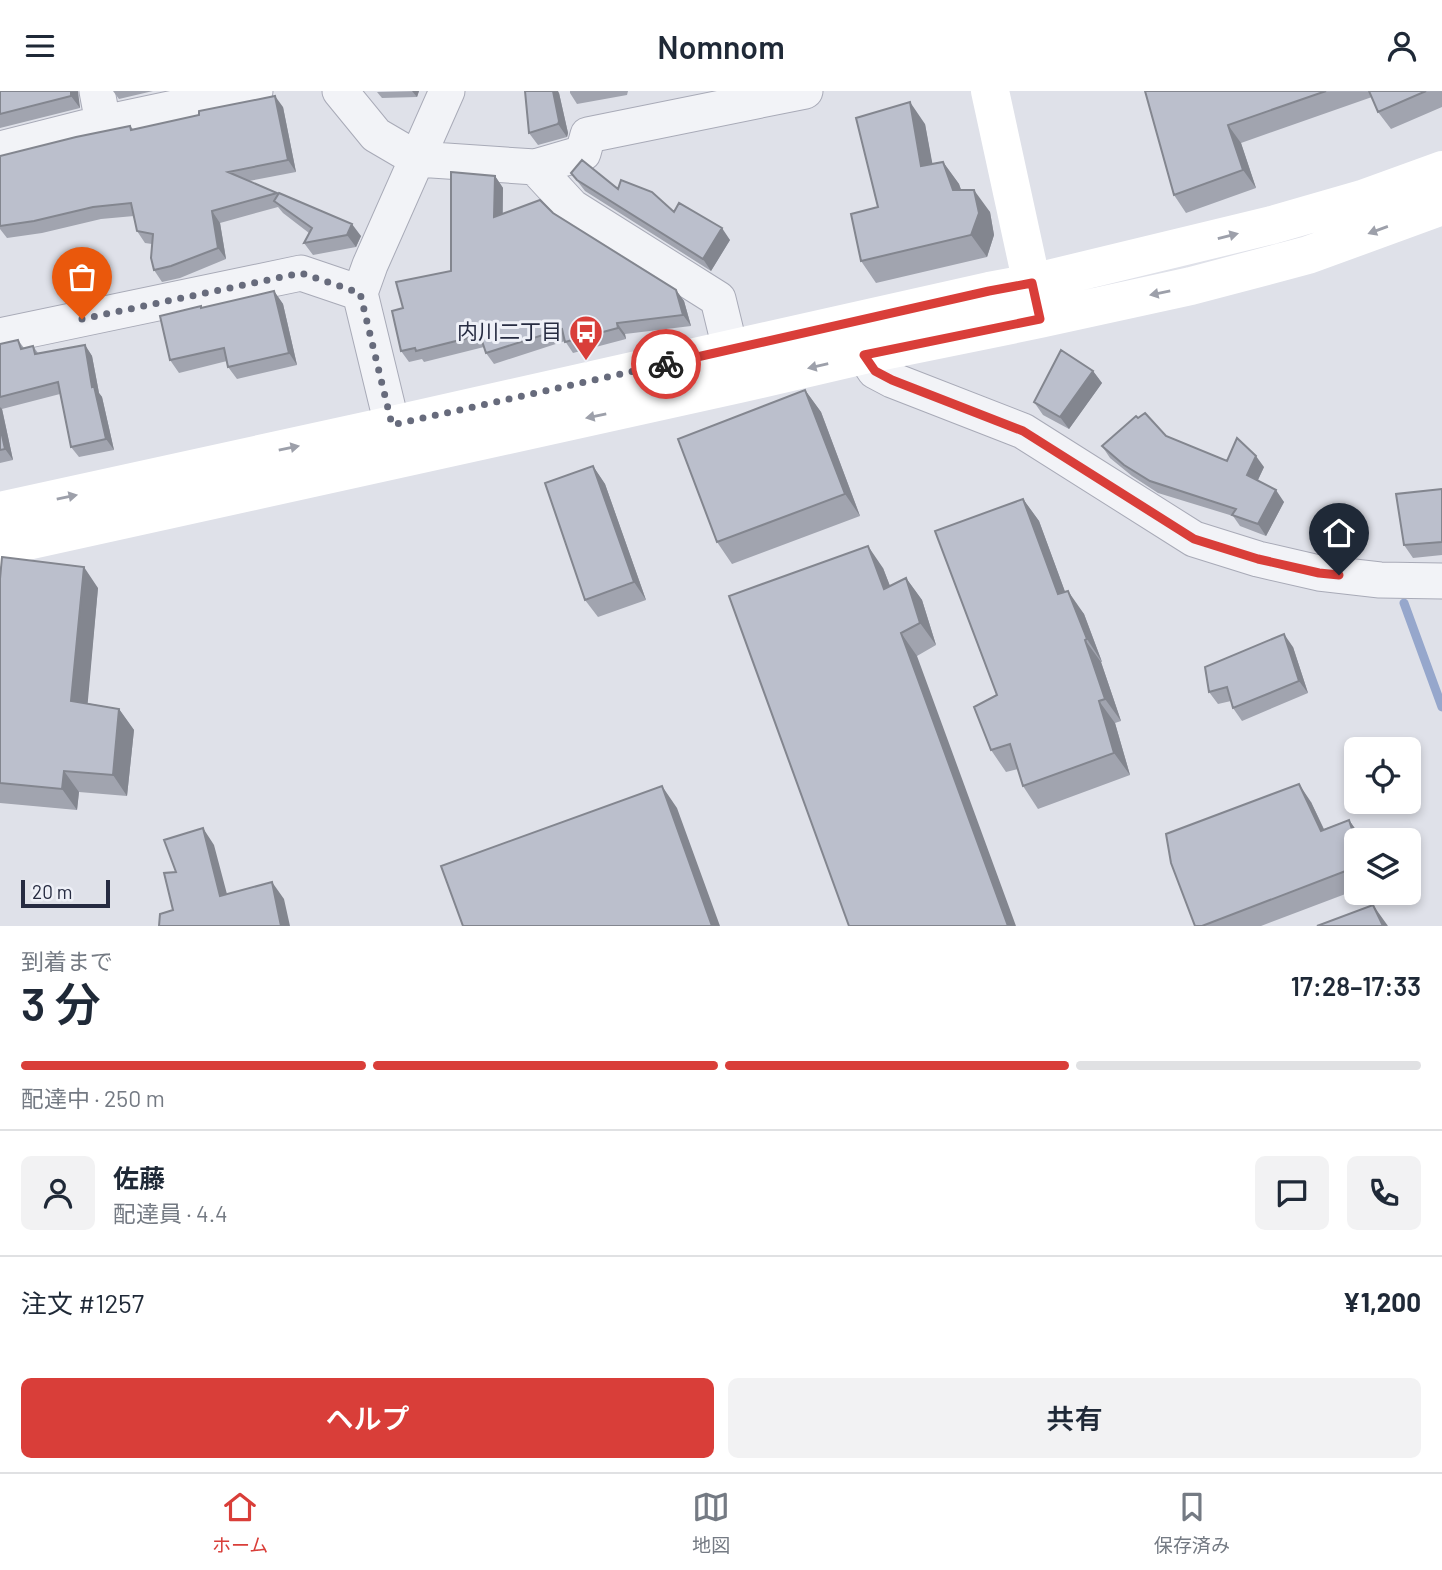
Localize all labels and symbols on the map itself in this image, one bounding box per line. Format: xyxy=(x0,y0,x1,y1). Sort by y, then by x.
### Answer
one-way arrow xyxy=(1368,225,1389,236)
one-way arrow xyxy=(1217,230,1239,241)
pin xyxy=(52,247,112,319)
one-way arrow xyxy=(1149,288,1171,299)
bus stop icon: 内川二丁目 xyxy=(567,313,605,362)
place label: 内川二丁目 xyxy=(457,318,562,343)
courier xyxy=(631,329,701,399)
one-way arrow xyxy=(806,360,828,371)
one-way arrow xyxy=(585,410,607,421)
one-way arrow xyxy=(278,442,300,453)
one-way arrow xyxy=(56,491,78,502)
pin xyxy=(1309,503,1369,575)
scale bar xyxy=(21,877,110,909)

